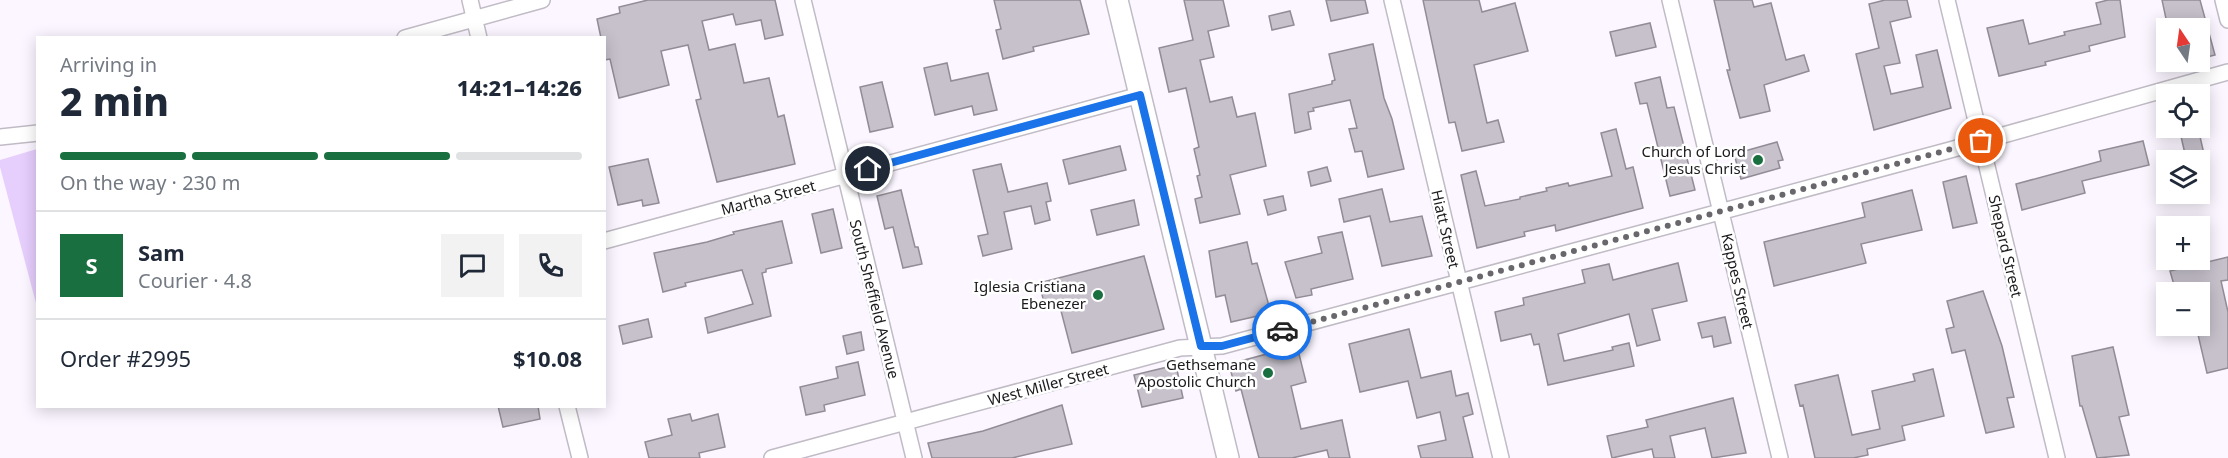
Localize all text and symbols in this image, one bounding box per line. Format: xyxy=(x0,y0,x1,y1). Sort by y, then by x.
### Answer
north arrow xyxy=(2156,18,2210,72)
map controls xyxy=(2156,18,2210,336)
text: Arriving in xyxy=(60,51,157,78)
text: 14:21–14:26 xyxy=(457,72,582,102)
text: 2 min xyxy=(60,74,169,127)
button: locate xyxy=(2156,84,2210,138)
pin xyxy=(1955,115,2006,166)
icon: bag xyxy=(1964,124,1997,157)
place label: Church of Lord Jesus Christ xyxy=(1642,141,1747,178)
pin xyxy=(842,143,893,194)
button: layers xyxy=(2156,150,2210,204)
icon: home xyxy=(851,152,884,185)
marker: Church of Lord Jesus Christ xyxy=(1751,153,1765,167)
text: On the way · 230 m xyxy=(60,169,240,196)
street label: Martha Street xyxy=(719,175,818,219)
street label: Hiatt Street xyxy=(1427,188,1465,271)
street label: Shepard Street xyxy=(1985,193,2028,300)
button: + xyxy=(2156,216,2210,270)
street label: South Sheffield Avenue xyxy=(846,217,904,381)
street label: Kappes Street xyxy=(1717,231,1759,331)
button: chat xyxy=(441,234,504,297)
button: phone xyxy=(519,234,582,297)
text: Sam xyxy=(138,237,185,267)
text: S xyxy=(85,250,98,280)
text: Courier · 4.8 xyxy=(138,267,252,294)
place label: Iglesia Cristiana Ebenezer xyxy=(974,276,1086,313)
button: − xyxy=(2156,282,2210,336)
marker: Iglesia Cristiana Ebenezer xyxy=(1091,288,1105,302)
courier xyxy=(1252,300,1312,360)
icon: car xyxy=(1266,314,1299,347)
text: Order #2995 xyxy=(60,343,191,373)
text: $10.08 xyxy=(513,343,582,373)
place label: Gethsemane Apostolic Church xyxy=(1137,354,1256,391)
street label: West Miller Street xyxy=(985,358,1111,410)
marker: Gethsemane Apostolic Church xyxy=(1261,366,1275,380)

